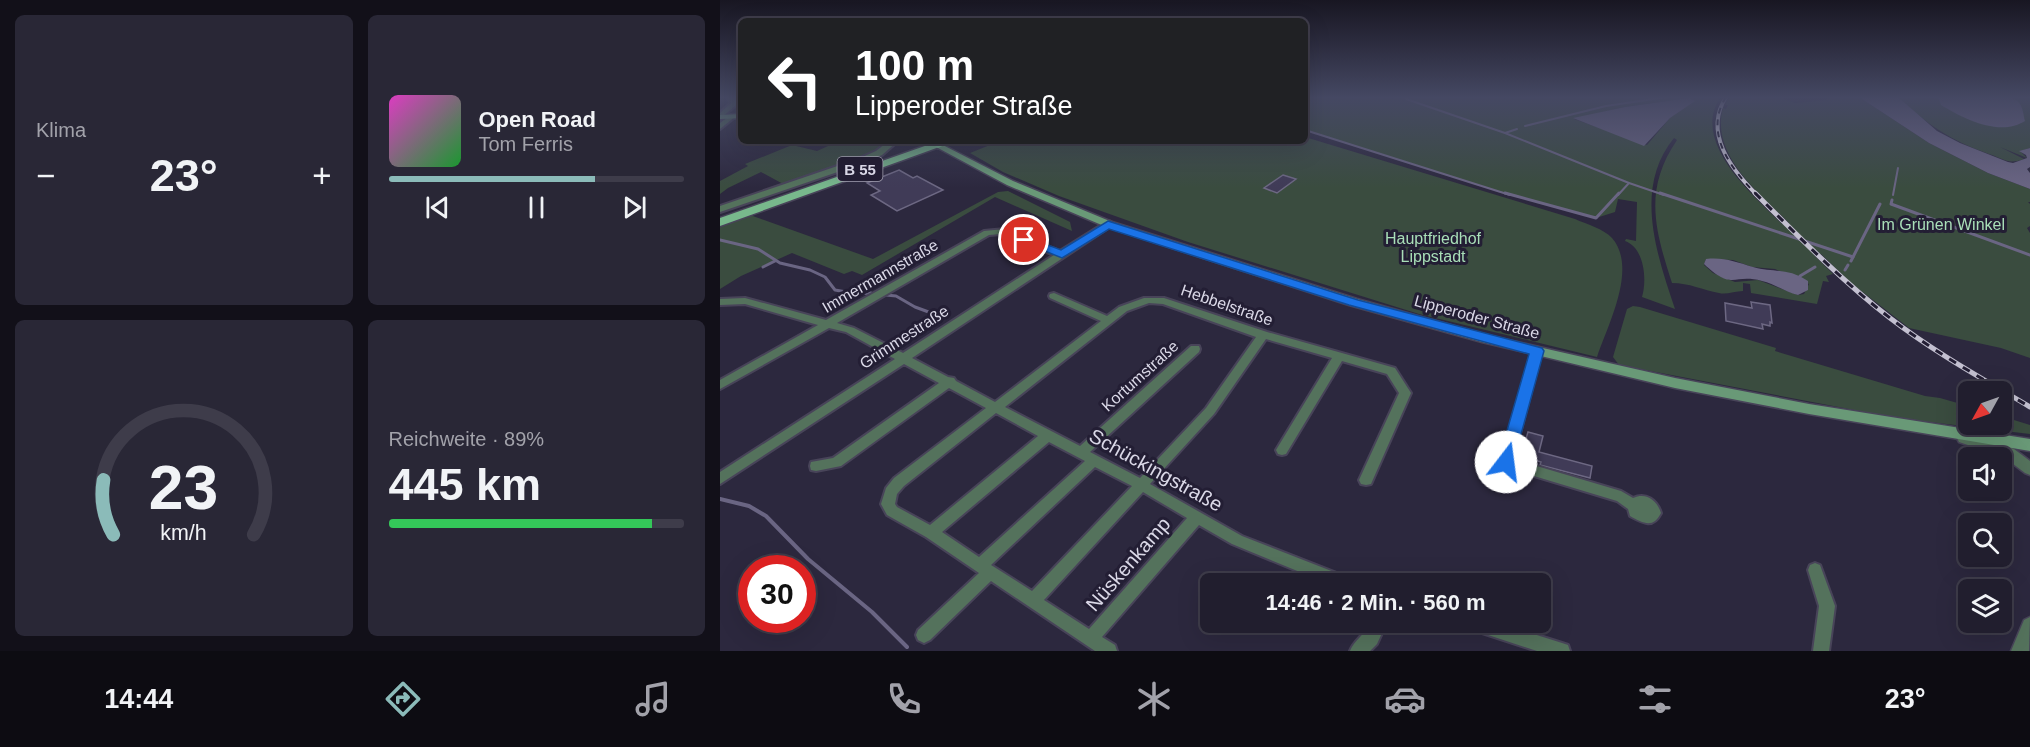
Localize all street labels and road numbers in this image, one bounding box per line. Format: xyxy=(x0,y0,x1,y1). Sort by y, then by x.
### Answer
road number: B 55 xyxy=(838,157,882,181)
street label: Immermannstraße xyxy=(819,236,941,316)
street label: Hebbelstraße xyxy=(1179,281,1275,329)
street label: Lipperoder Straße xyxy=(1413,292,1542,342)
street label: Grimmestraße xyxy=(857,302,952,372)
street label: Kortumstraße xyxy=(1098,337,1182,415)
street label: Schückingstraße xyxy=(1086,424,1226,516)
street label: Nüskenkamp xyxy=(1081,513,1175,615)

